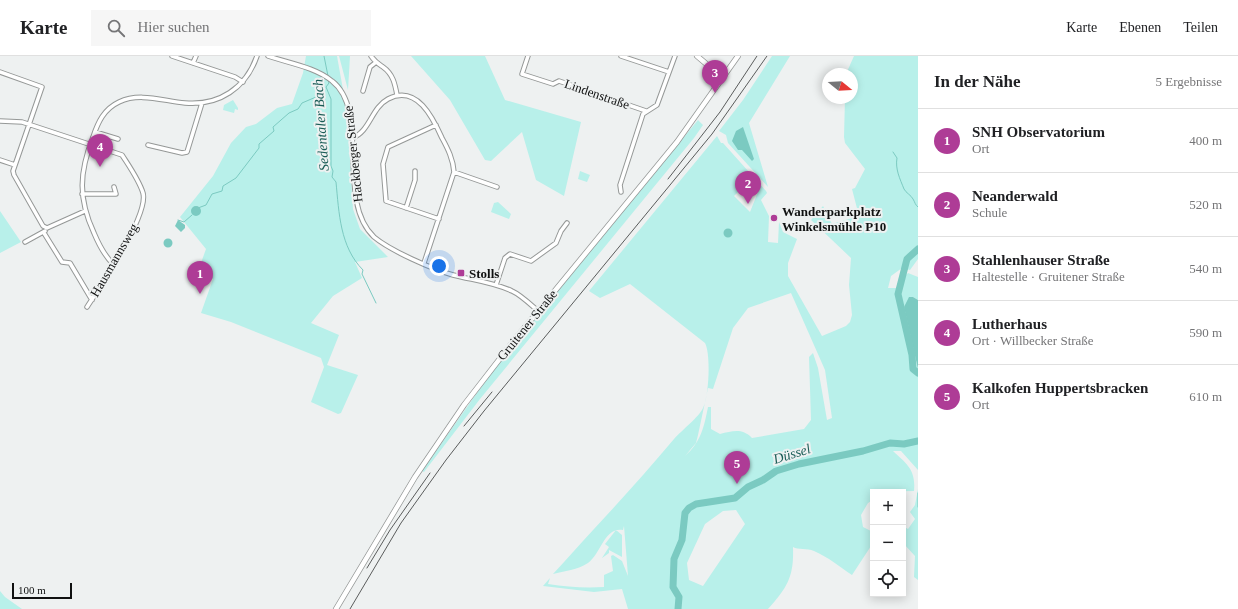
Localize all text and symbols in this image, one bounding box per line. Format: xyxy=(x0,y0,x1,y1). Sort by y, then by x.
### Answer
search box xyxy=(91,10,371,46)
text: Karte xyxy=(20,17,67,38)
icon: search xyxy=(105,17,127,39)
text: Hier suchen xyxy=(137,19,210,35)
text: Karte xyxy=(1066,20,1097,35)
text: Ebenen xyxy=(1119,20,1161,35)
text: Teilen xyxy=(1183,20,1218,35)
pin: 3 xyxy=(702,60,728,93)
north arrow xyxy=(822,68,858,104)
text: In der Nähe xyxy=(934,72,1021,91)
text: 5 Ergebnisse xyxy=(1155,74,1222,89)
street label: Lindenstraße xyxy=(562,76,632,112)
water label: Sedentaler Bach xyxy=(310,79,332,171)
street label: Hackberger Straße xyxy=(340,105,366,203)
text: SNH Observatorium xyxy=(972,124,1105,140)
text: 1 xyxy=(944,133,950,148)
text: 400 m xyxy=(1189,133,1222,148)
pin: 4 xyxy=(87,134,113,167)
text: Ort xyxy=(972,141,989,156)
pin: 2 xyxy=(735,171,761,204)
text: Neanderwald xyxy=(972,188,1058,204)
text: 2 xyxy=(944,197,950,212)
text: 520 m xyxy=(1189,197,1222,212)
place label: Wanderparkplatz Winkelsmühle P10 xyxy=(782,204,886,234)
text: Schule xyxy=(972,205,1007,220)
marker: Wanderparkplatz Winkelsmühle P10 xyxy=(769,213,779,223)
street label: Hausmannsweg xyxy=(87,220,141,299)
text: Stahlenhauser Straße xyxy=(972,252,1110,268)
your location xyxy=(429,256,449,276)
pin: 1 xyxy=(187,261,213,294)
text: 3 xyxy=(944,261,950,276)
text: 540 m xyxy=(1189,261,1222,276)
place label: Stolls xyxy=(469,266,499,281)
marker: Stolls xyxy=(456,268,466,278)
text: Haltestelle · Gruitener Straße xyxy=(972,269,1125,284)
street label: Gruitener Straße xyxy=(494,287,560,363)
text: Lutherhaus xyxy=(972,316,1047,332)
text: 4 xyxy=(944,325,950,340)
text: 590 m xyxy=(1189,325,1222,340)
text: Ort · Willbecker Straße xyxy=(972,333,1094,348)
text: Kalkofen Huppertsbracken xyxy=(972,380,1148,396)
text: 5 xyxy=(944,389,950,404)
text: 610 m xyxy=(1189,389,1222,404)
text: Ort xyxy=(972,397,989,412)
water label: Düssel xyxy=(771,441,813,467)
pin: 5 xyxy=(724,451,750,484)
map controls xyxy=(870,489,906,597)
button: + xyxy=(870,489,906,525)
button: − xyxy=(870,525,906,561)
button: locate xyxy=(870,561,906,597)
scale bar xyxy=(12,581,72,600)
text: 100 m xyxy=(18,584,46,596)

